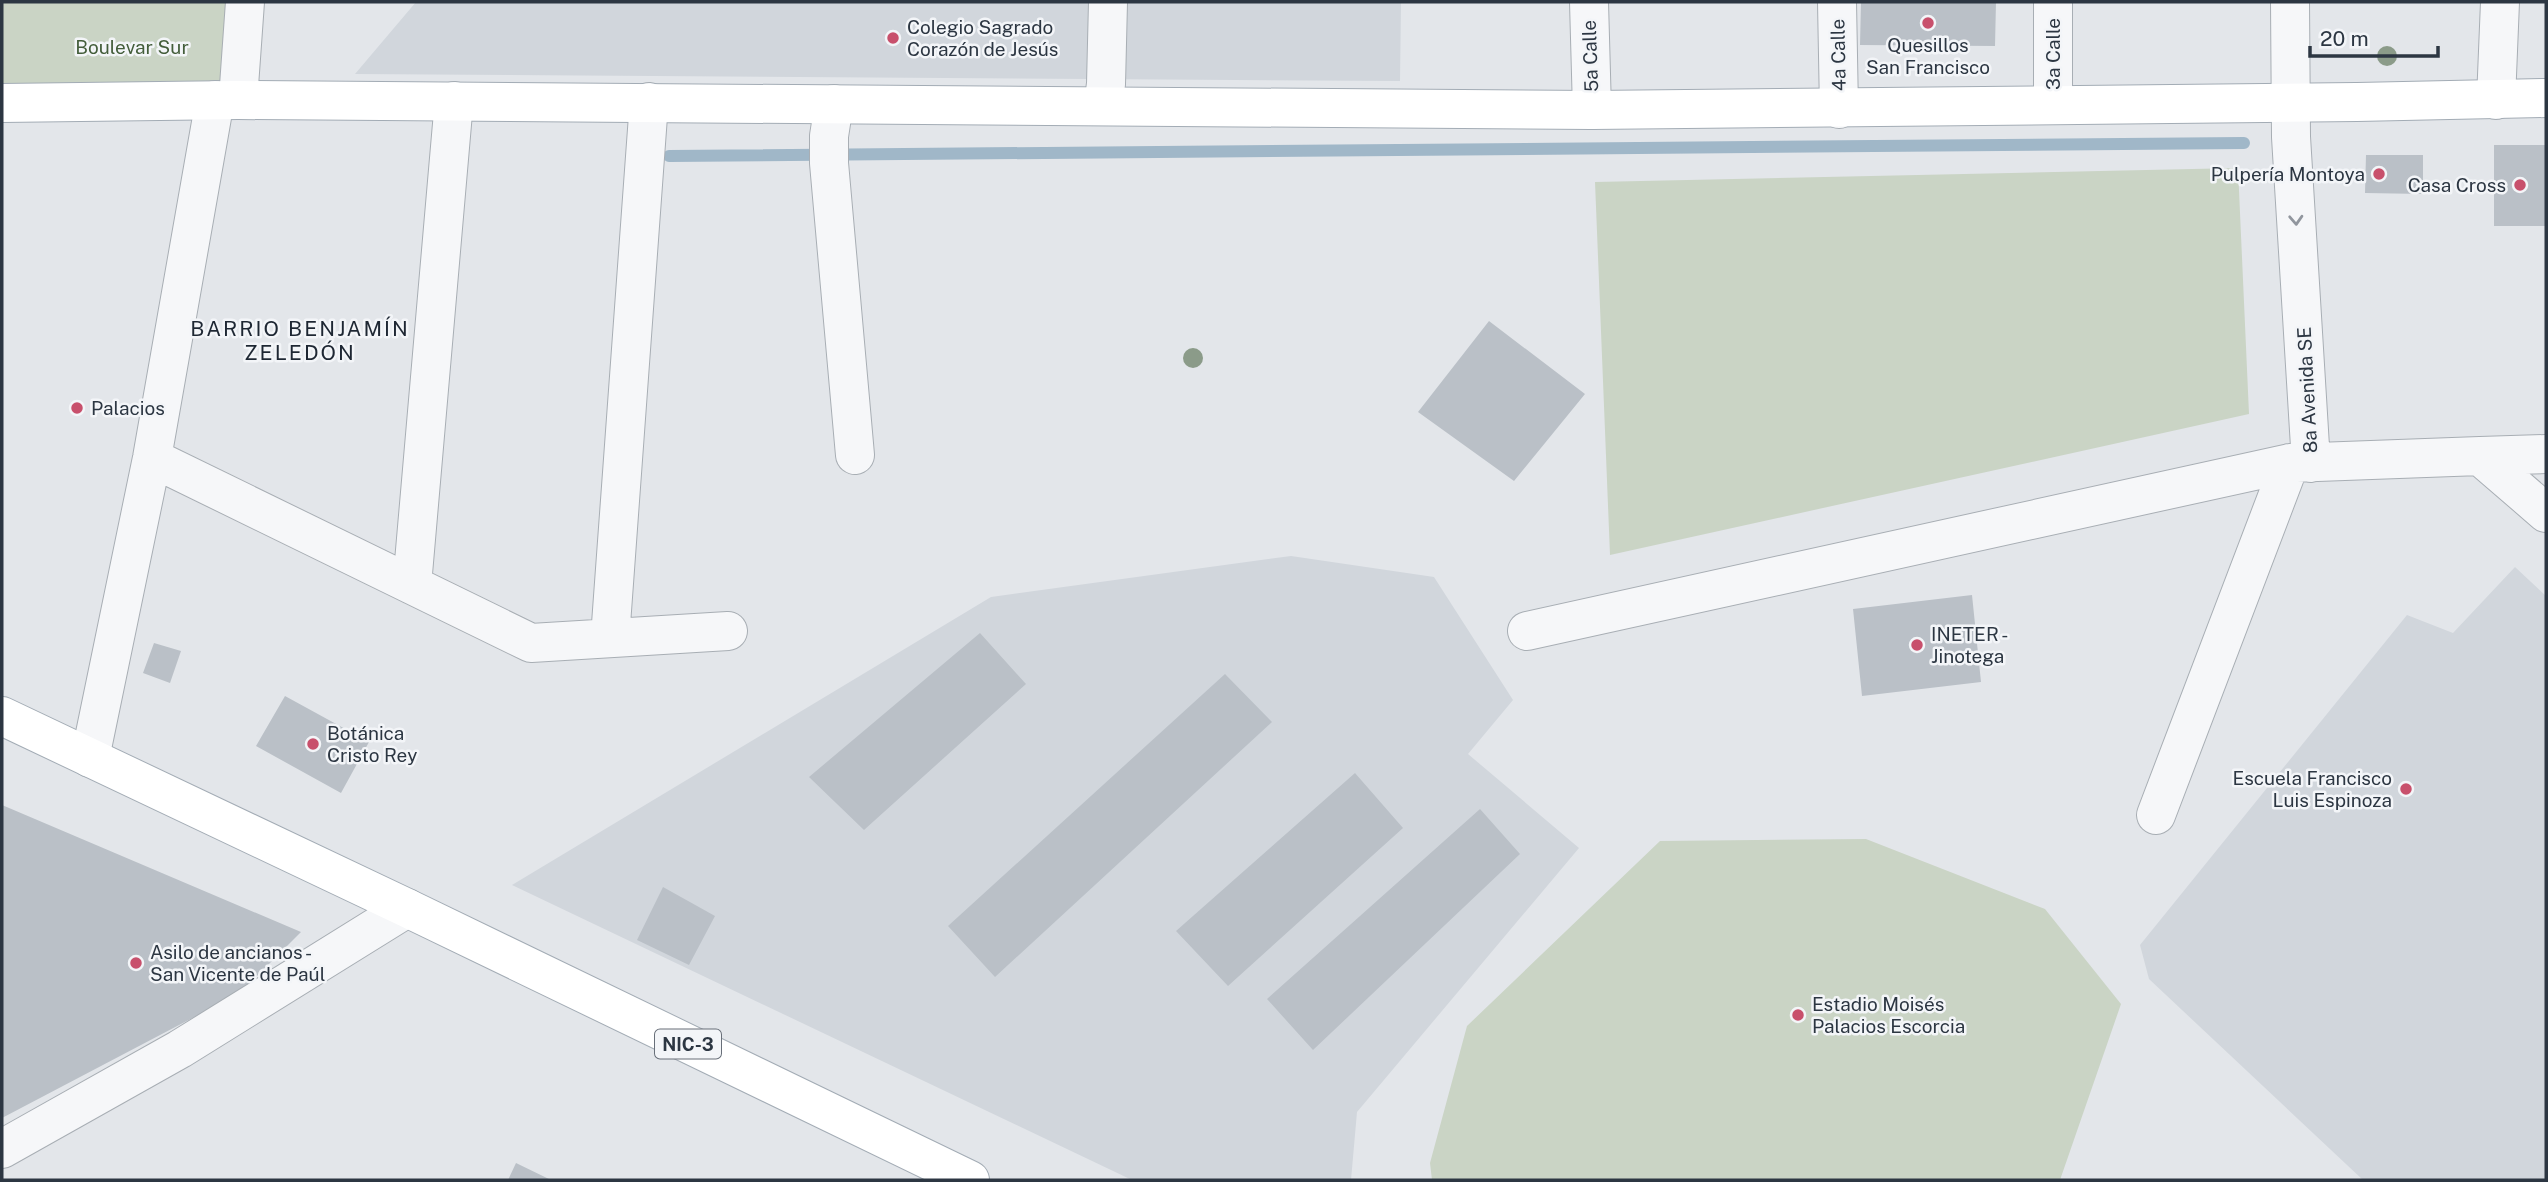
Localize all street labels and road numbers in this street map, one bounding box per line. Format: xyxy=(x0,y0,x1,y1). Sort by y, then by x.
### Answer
street label: 3a Calle xyxy=(2042,18,2064,90)
street label: 5a Calle xyxy=(1578,19,1602,93)
street label: 4a Calle xyxy=(1826,19,1850,91)
street label: 8a Avenida SE xyxy=(2293,326,2321,454)
road number: NIC-3 xyxy=(655,1030,721,1058)

